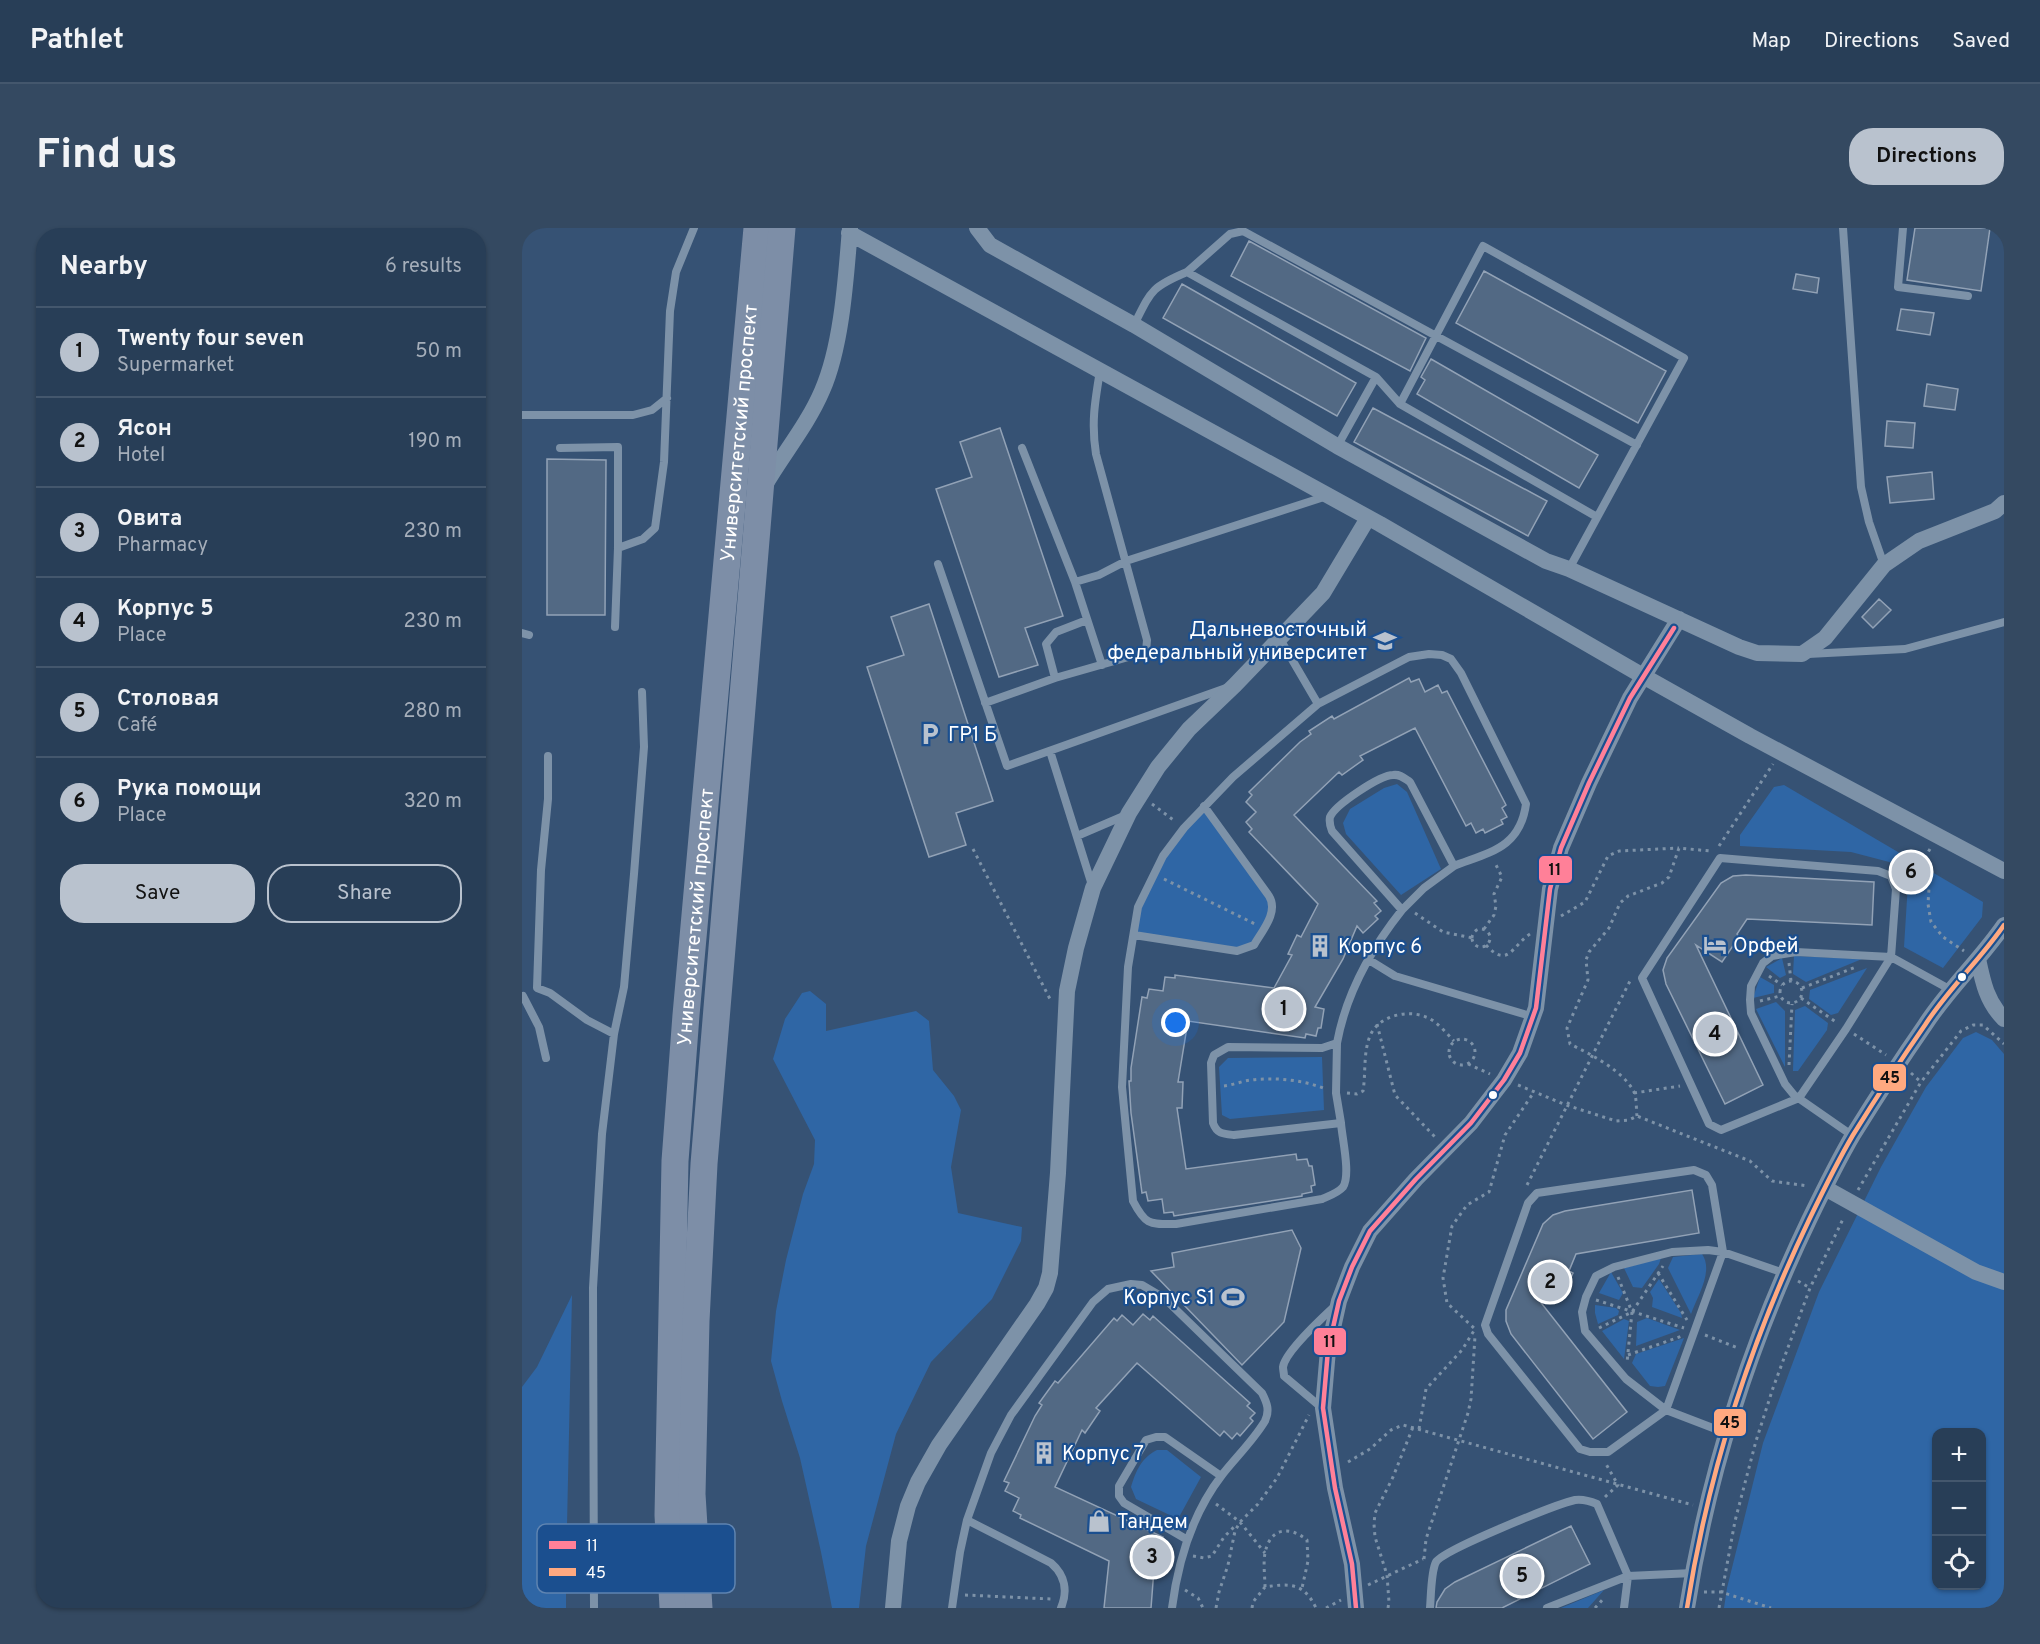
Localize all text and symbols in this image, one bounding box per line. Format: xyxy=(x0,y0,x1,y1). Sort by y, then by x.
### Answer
text: Pathlet xyxy=(30,23,124,59)
text: Map xyxy=(1751,28,1791,55)
text: Directions xyxy=(1824,28,1919,55)
text: Saved xyxy=(1952,28,2010,55)
button: Directions xyxy=(1849,128,2004,185)
text: Find us xyxy=(36,130,177,183)
text: Nearby xyxy=(60,251,148,284)
text: 6 results xyxy=(385,254,462,280)
street label: Университетский проспект xyxy=(716,303,765,563)
text: Twenty four seven xyxy=(117,326,304,353)
text: 1 xyxy=(76,339,84,365)
text: 50 m xyxy=(415,339,462,365)
text: Supermarket xyxy=(117,353,234,379)
text: Ясон xyxy=(117,416,172,443)
text: 2 xyxy=(73,429,86,455)
text: 190 m xyxy=(408,429,462,455)
text: Hotel xyxy=(117,443,165,469)
text: Овита xyxy=(117,506,182,533)
text: 3 xyxy=(74,519,86,545)
text: 230 m xyxy=(403,519,462,545)
text: Pharmacy xyxy=(117,533,208,559)
text: Корпус 5 xyxy=(117,596,214,623)
text: 4 xyxy=(73,609,86,635)
text: 230 m xyxy=(403,609,462,635)
place label: Дальневосточный федеральный университет xyxy=(1107,618,1367,667)
text: Place xyxy=(117,623,167,649)
school or university icon: Дальневосточный федеральный университет xyxy=(1372,628,1398,654)
text: Столовая xyxy=(117,686,219,713)
text: 5 xyxy=(73,699,86,725)
text: 280 m xyxy=(403,699,462,725)
text: Café xyxy=(117,713,157,739)
parking icon: ГР1 Б xyxy=(917,721,943,747)
place label: ГР1 Б xyxy=(948,723,997,749)
text: Рука помощи xyxy=(117,776,262,803)
street label: Университетский проспект xyxy=(673,787,721,1047)
text: 6 xyxy=(73,789,86,815)
text: 320 m xyxy=(404,789,462,815)
text: Place xyxy=(117,803,167,829)
pin: 6 xyxy=(1892,850,1930,894)
line badge: 11 xyxy=(1538,855,1573,884)
text: 11 xyxy=(1549,861,1561,881)
button: Save xyxy=(60,864,255,923)
button: Share xyxy=(267,864,462,923)
hotel icon: Орфей xyxy=(1702,932,1728,958)
building icon: Корпус 6 xyxy=(1307,933,1333,959)
place label: Орфей xyxy=(1733,934,1798,960)
place label: Корпус 6 xyxy=(1338,935,1422,961)
unlabelled marker xyxy=(1956,971,1968,983)
pin: 1 xyxy=(1264,986,1304,1032)
your location xyxy=(1161,1008,1190,1037)
pin: 4 xyxy=(1696,1012,1734,1056)
line badge: 45 xyxy=(1872,1063,1907,1092)
text: 45 xyxy=(1880,1069,1900,1089)
unlabelled marker xyxy=(1487,1089,1499,1101)
pin: 2 xyxy=(1530,1260,1570,1304)
sports icon: Корпус S1 xyxy=(1220,1284,1246,1310)
place label: Корпус S1 xyxy=(1123,1286,1215,1312)
line badge: 11 xyxy=(1313,1327,1347,1356)
text: 11 xyxy=(1324,1333,1336,1353)
line badge: 45 xyxy=(1713,1408,1747,1437)
text: 45 xyxy=(1720,1414,1740,1434)
map controls xyxy=(1932,1428,1986,1590)
button: + xyxy=(1932,1428,1986,1482)
building icon: Корпус 7 xyxy=(1031,1440,1057,1466)
place label: Корпус 7 xyxy=(1062,1442,1144,1468)
button: − xyxy=(1932,1482,1986,1536)
shop icon: Тандем xyxy=(1086,1508,1112,1534)
place label: Тандем xyxy=(1117,1510,1188,1536)
legend xyxy=(537,1524,735,1593)
pin: 3 xyxy=(1132,1534,1172,1580)
button: locate xyxy=(1932,1536,1986,1590)
text: 11 xyxy=(586,1537,598,1557)
pin: 5 xyxy=(1502,1554,1542,1598)
text: 45 xyxy=(586,1564,606,1584)

